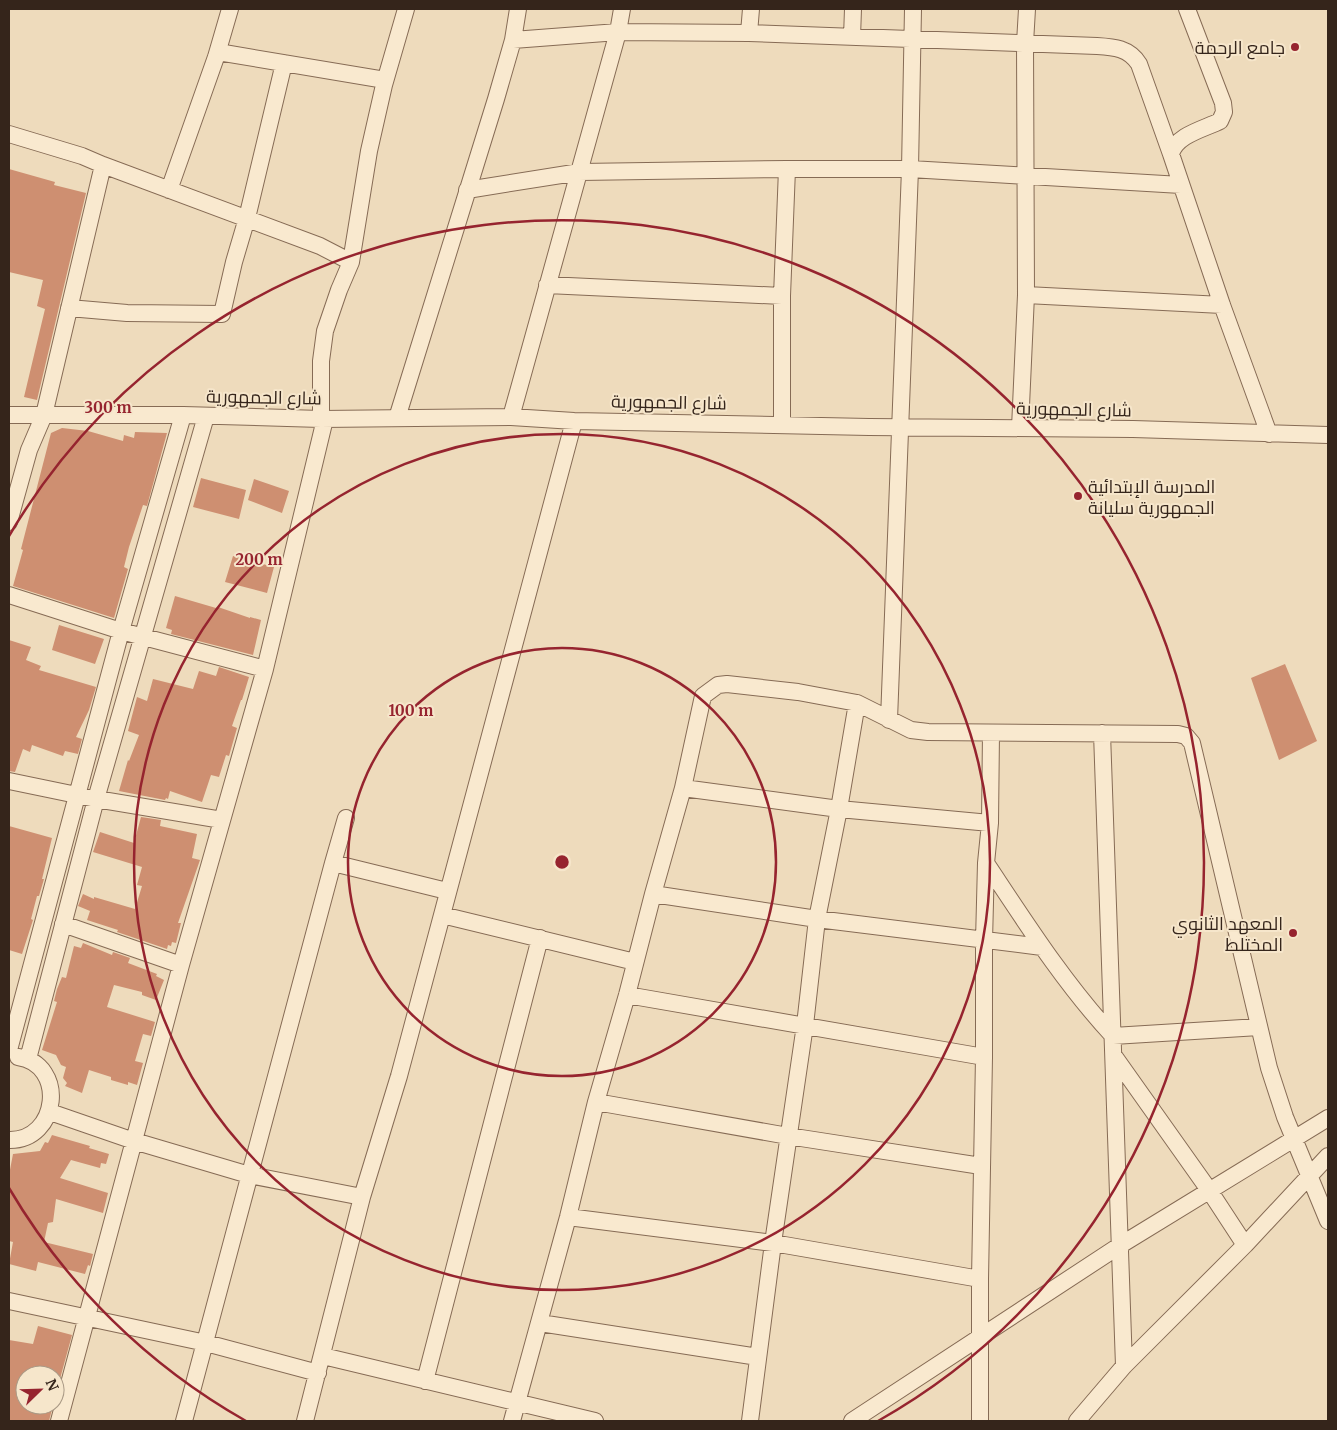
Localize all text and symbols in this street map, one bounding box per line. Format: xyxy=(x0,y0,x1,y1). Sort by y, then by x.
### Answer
place label: جامع الرحمة xyxy=(1195,36,1285,60)
marker: جامع الرحمة xyxy=(1289,41,1301,53)
street label: شارع الجمهورية xyxy=(206,384,322,411)
street label: شارع الجمهورية xyxy=(611,389,727,416)
street label: شارع الجمهورية xyxy=(1016,396,1132,423)
text: 300 m xyxy=(84,398,132,417)
place label: المدرسة الإبتدائية الجمهورية سليانة xyxy=(1088,475,1215,519)
marker: المدرسة الإبتدائية الجمهورية سليانة xyxy=(1072,490,1084,502)
text: 200 m xyxy=(235,550,283,569)
text: 100 m xyxy=(389,701,433,720)
centre of rings xyxy=(553,853,571,871)
place label: المعهد الثانوي المختلط xyxy=(1172,912,1283,956)
marker: المعهد الثانوي المختلط xyxy=(1287,927,1299,939)
north arrow xyxy=(15,1365,65,1415)
text: N xyxy=(42,1376,62,1394)

